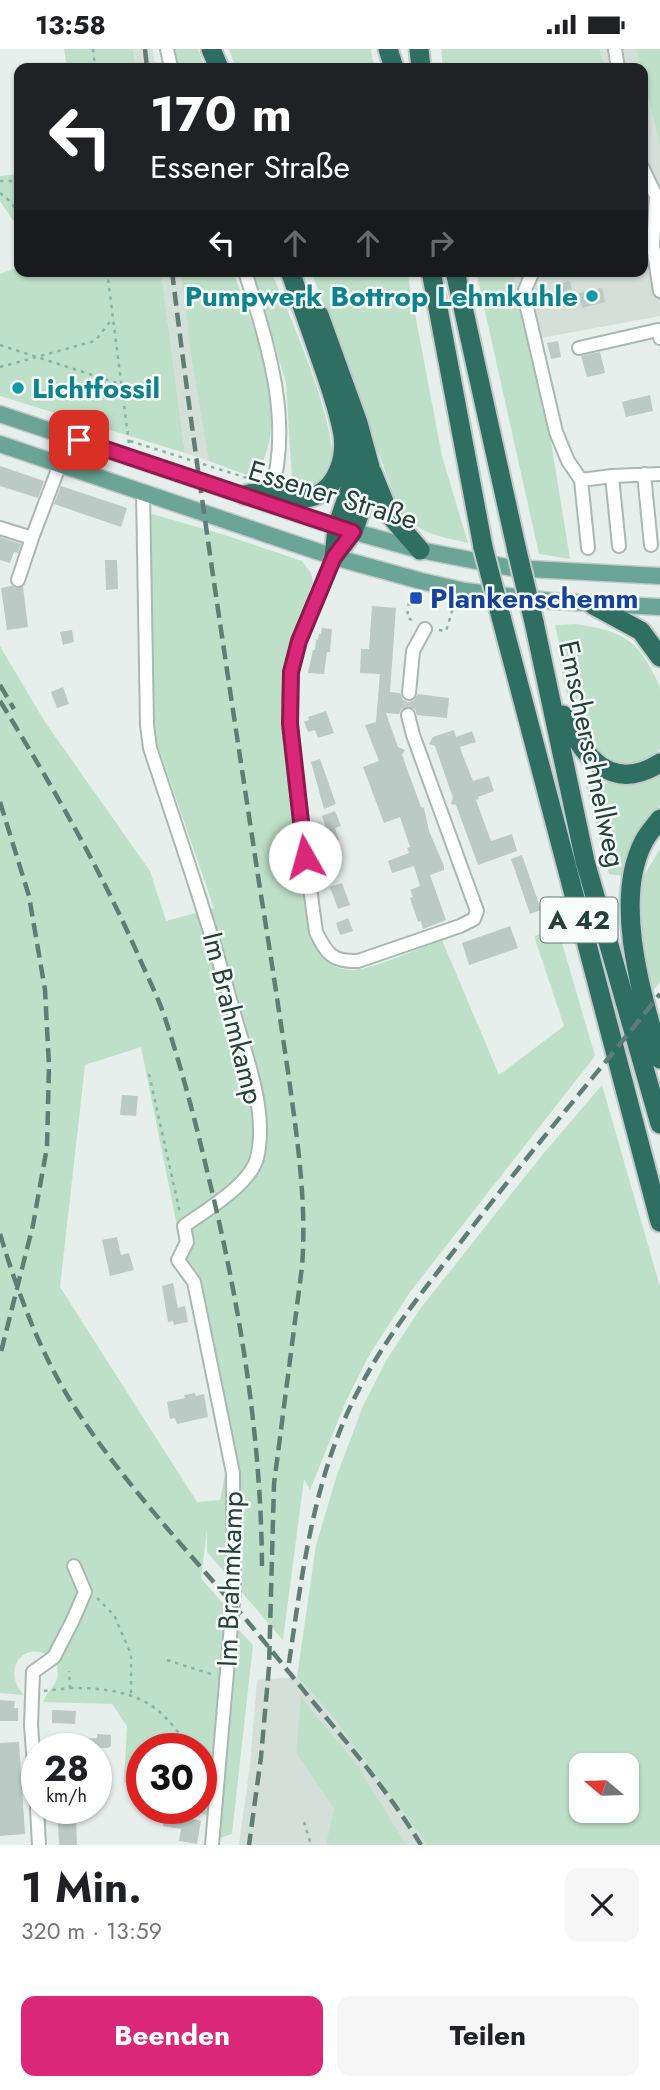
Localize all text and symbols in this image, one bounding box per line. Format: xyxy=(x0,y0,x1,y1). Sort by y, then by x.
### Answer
text: 13:58 xyxy=(35,6,106,44)
text: 170 m xyxy=(150,79,292,149)
icon: left xyxy=(35,91,126,182)
text: Essener Straße xyxy=(150,144,350,190)
icon: left xyxy=(203,224,241,262)
icon: ahead xyxy=(276,224,314,262)
icon: ahead xyxy=(349,224,387,262)
icon: right xyxy=(422,224,460,262)
place label: Pumpwerk Bottrop Lehmkuhle xyxy=(185,276,578,317)
marker: Pumpwerk Bottrop Lehmkuhle xyxy=(584,288,600,304)
place label: Lichtfossil xyxy=(32,368,160,409)
marker: Lichtfossil xyxy=(10,380,26,396)
pin xyxy=(49,410,109,470)
icon: arrive xyxy=(60,421,98,459)
street label: Essener Straße xyxy=(243,450,423,540)
place label: Plankenschemm xyxy=(430,578,639,619)
marker: Plankenschemm xyxy=(408,590,424,606)
street label: Emscherschnellweg xyxy=(548,637,636,871)
position arrow xyxy=(268,820,342,894)
road number: A 42 xyxy=(540,897,618,943)
street label: Im Brahmkamp xyxy=(192,928,274,1108)
street label: Im Brahmkamp xyxy=(206,1490,254,1668)
speed limit sign: 30 xyxy=(126,1733,217,1824)
text: 28 xyxy=(44,1744,89,1794)
north arrow xyxy=(569,1753,639,1823)
map controls xyxy=(569,1753,639,1823)
text: km/h xyxy=(46,1783,87,1809)
text: 1 Min. xyxy=(21,1857,142,1918)
button: close xyxy=(565,1868,639,1942)
text: 320 m · 13:59 xyxy=(21,1914,162,1948)
button: Beenden xyxy=(21,1996,323,2076)
button: Teilen xyxy=(337,1996,639,2076)

